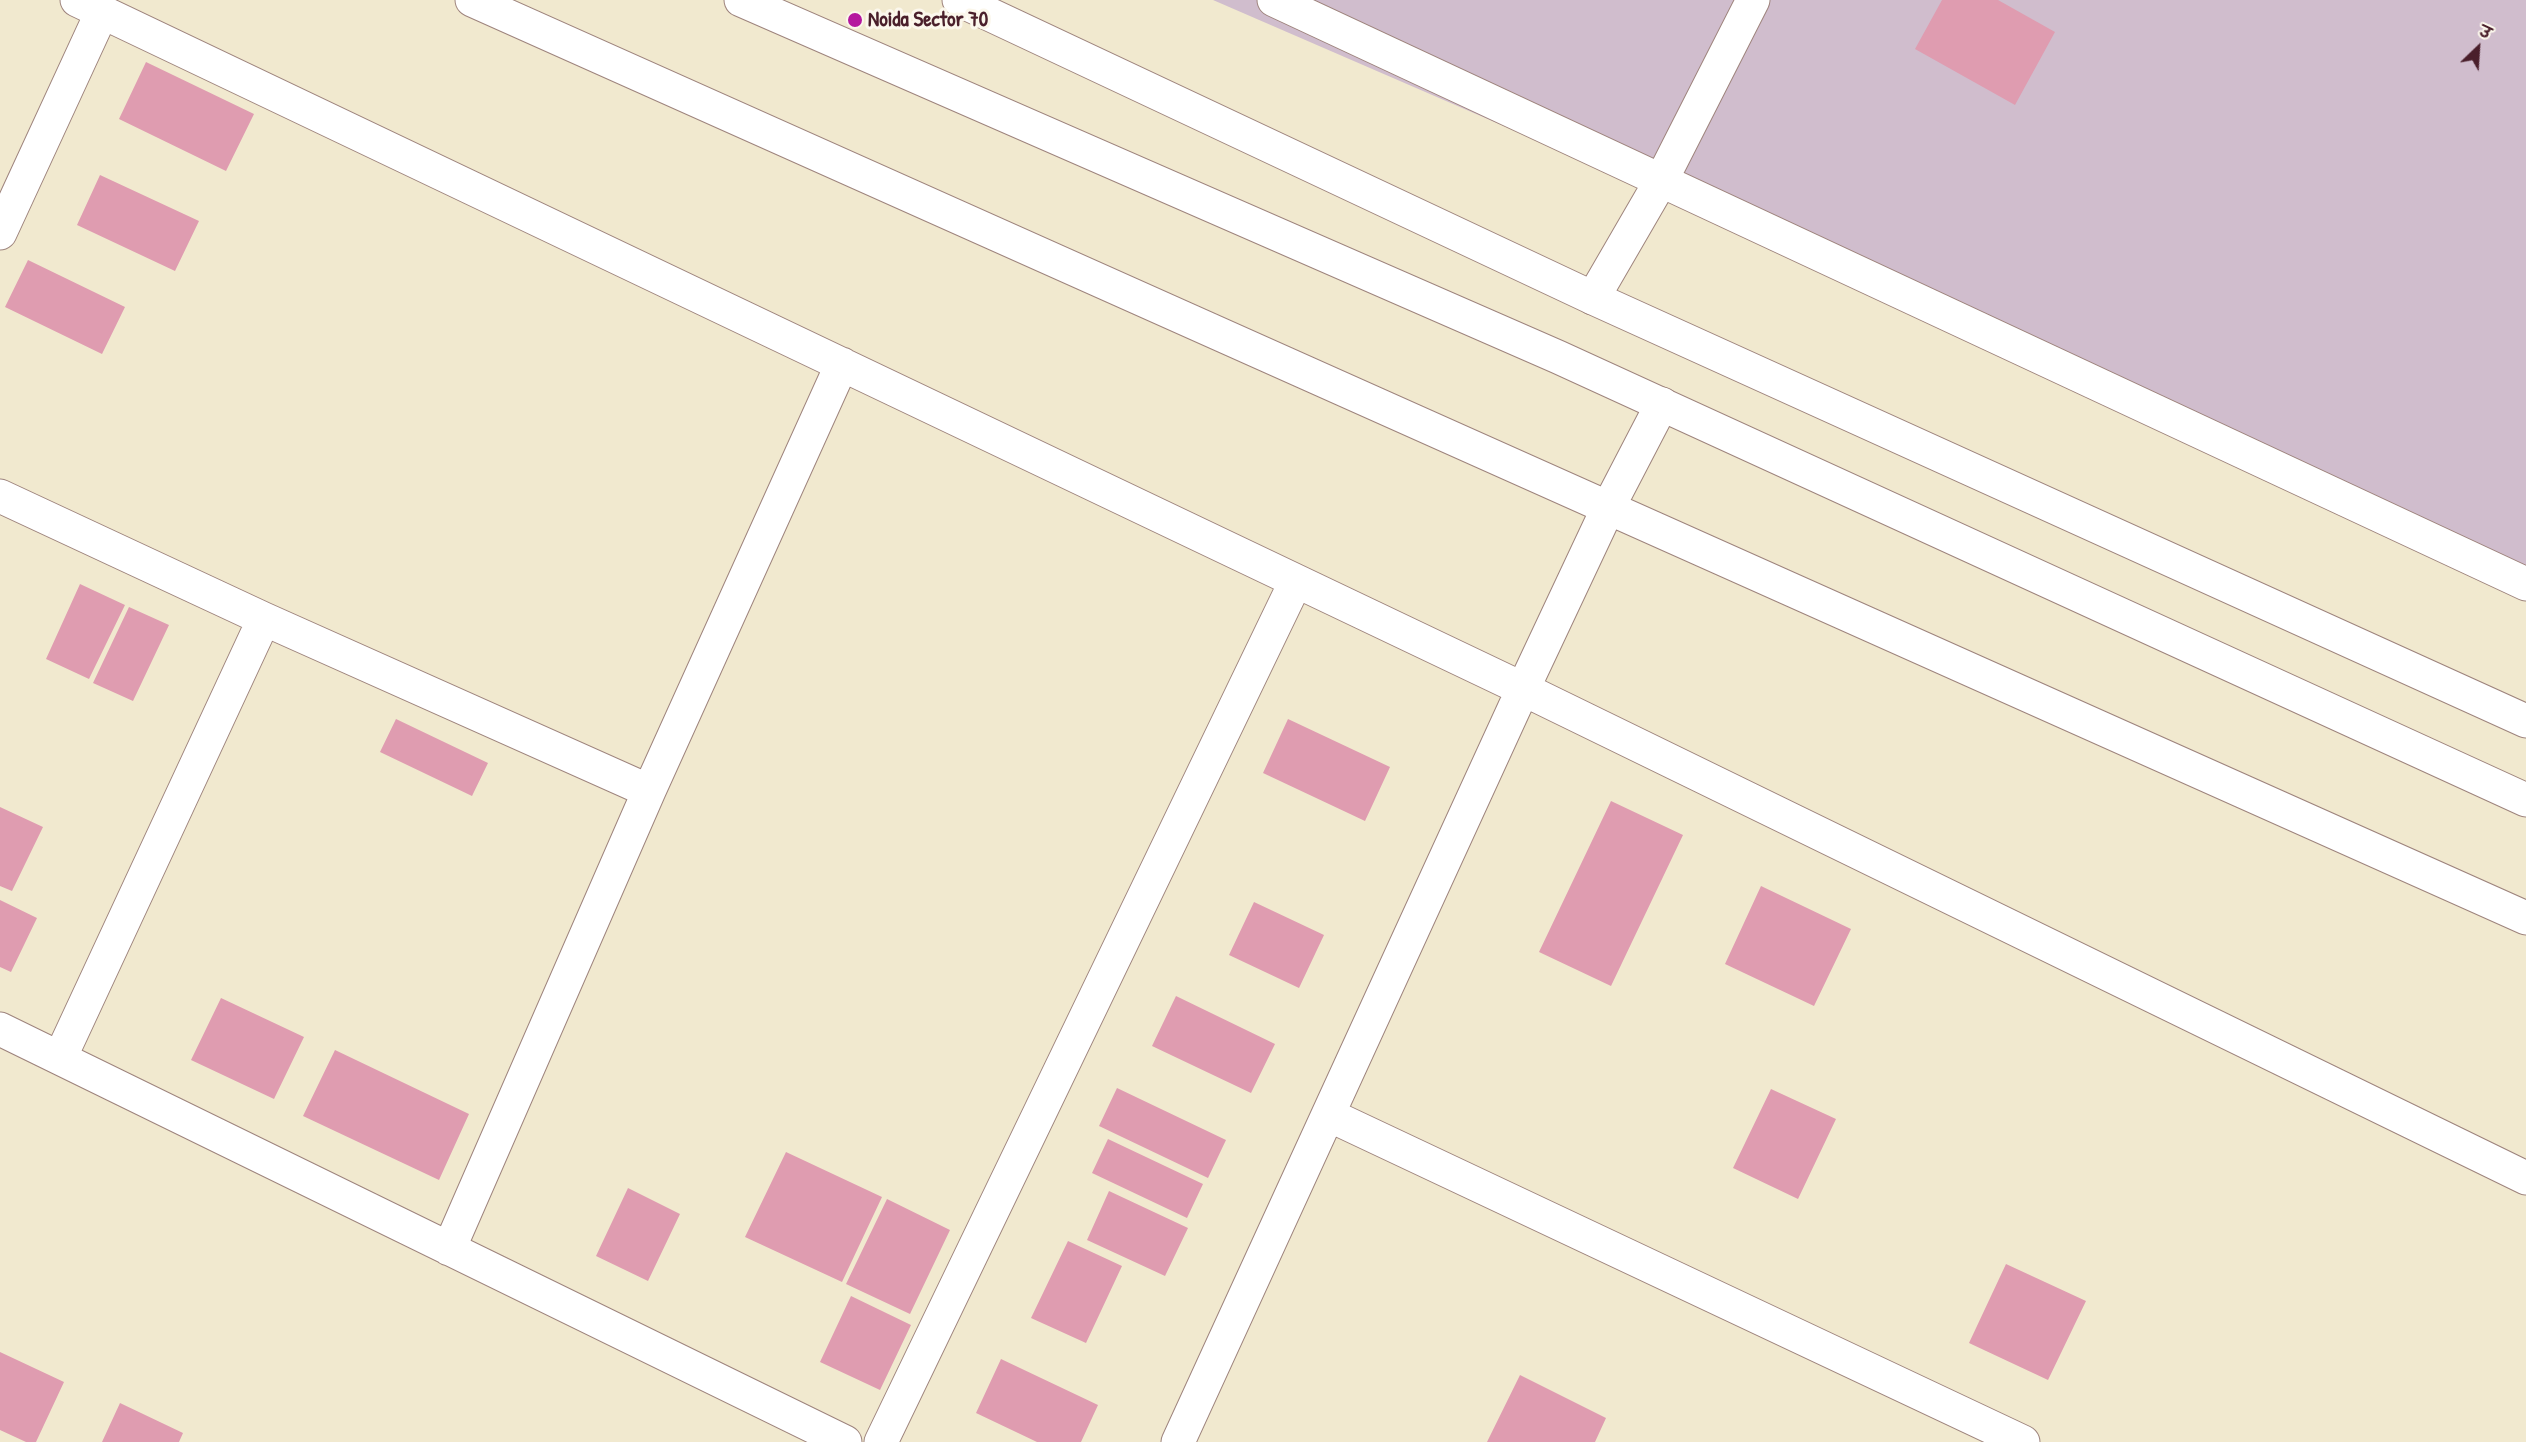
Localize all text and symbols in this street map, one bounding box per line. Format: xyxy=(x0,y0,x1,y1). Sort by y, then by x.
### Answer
place label: Noida Sector 70 xyxy=(868,7,988,33)
marker: Noida Sector 70 xyxy=(846,11,864,29)
north arrow xyxy=(2448,18,2508,78)
text: उ xyxy=(2476,19,2495,44)

